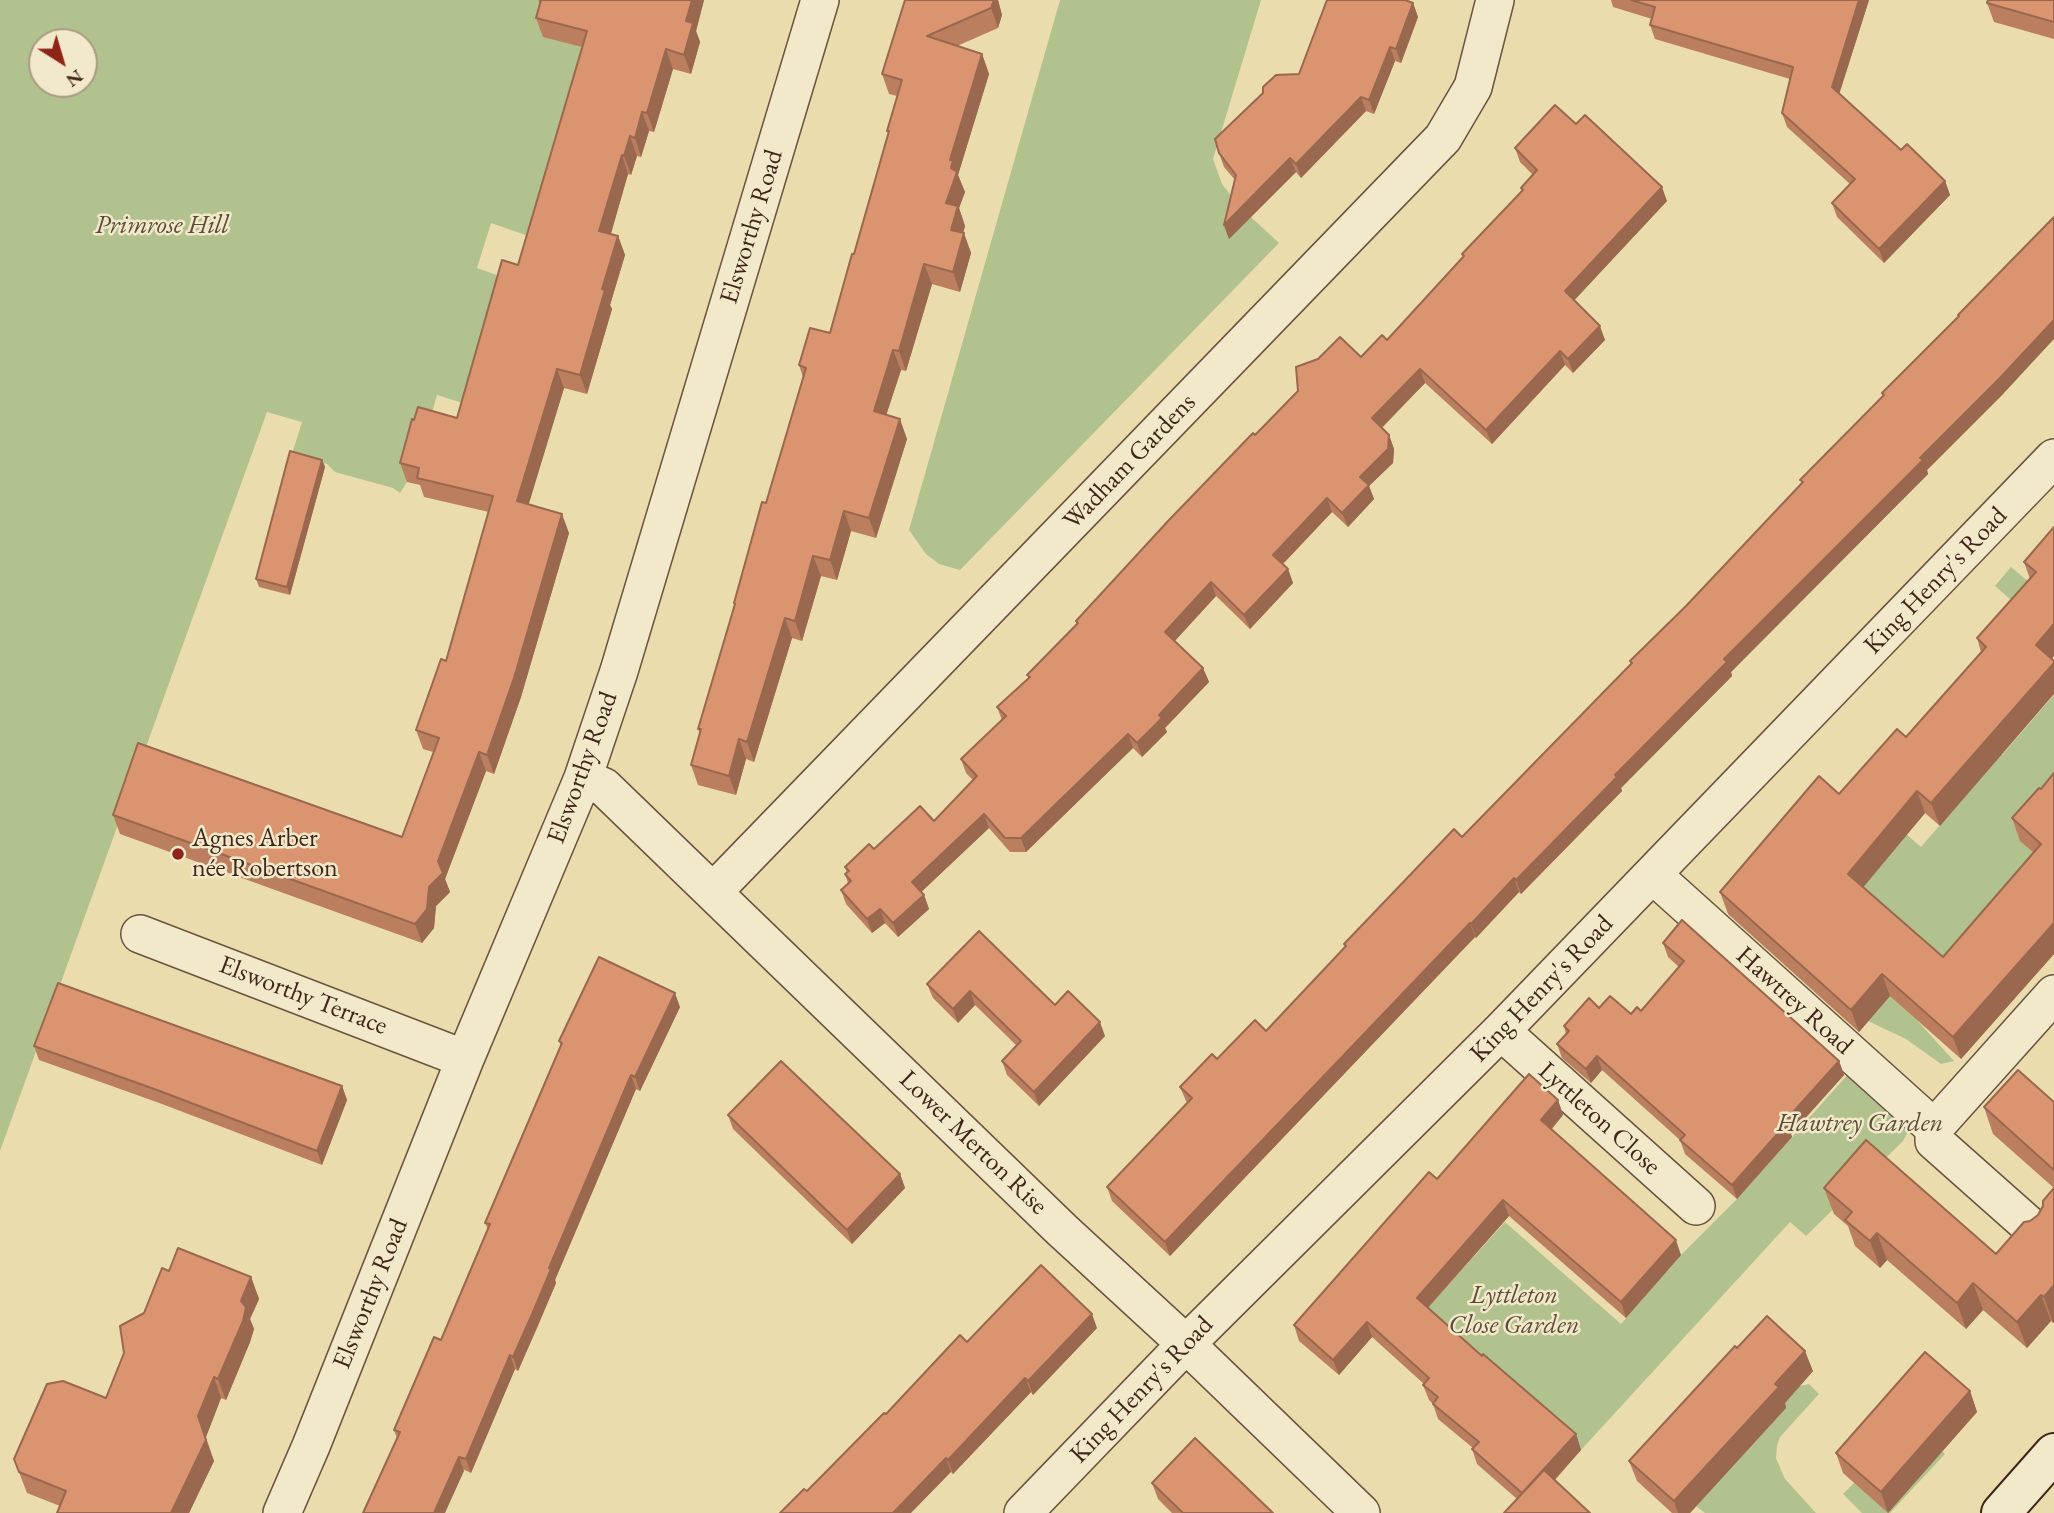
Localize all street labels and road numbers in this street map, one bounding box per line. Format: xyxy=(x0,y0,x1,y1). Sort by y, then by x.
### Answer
street label: Elsworthy Road xyxy=(714,146,790,308)
street label: Wadham Gardens xyxy=(1057,387,1203,537)
street label: King Henry's Road xyxy=(1858,501,2014,661)
street label: Elsworthy Road xyxy=(541,688,625,848)
street label: King Henry's Road xyxy=(1464,909,1620,1069)
street label: Hawtrey Road xyxy=(1729,940,1859,1062)
street label: Elsworthy Terrace xyxy=(214,950,392,1042)
street label: Lyttleton Close xyxy=(1531,1056,1667,1182)
street label: Lower Merton Rise xyxy=(892,1064,1054,1222)
street label: Elsworthy Road xyxy=(327,1214,415,1374)
street label: King Henry's Road xyxy=(1064,1310,1220,1470)

